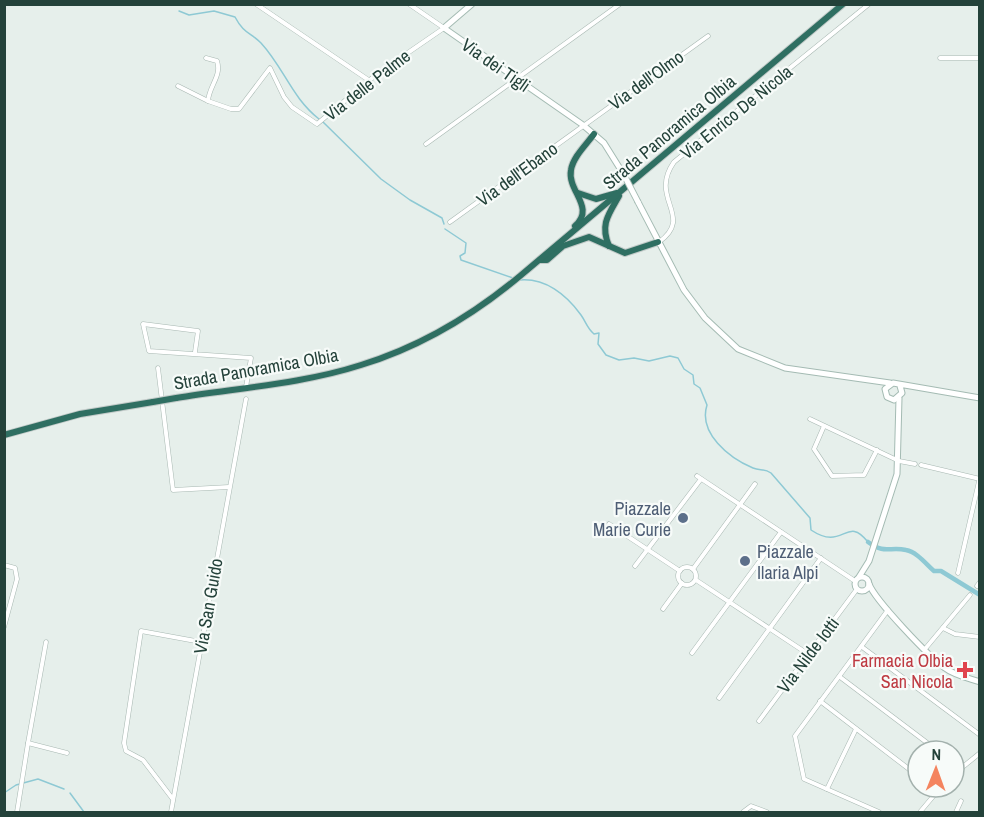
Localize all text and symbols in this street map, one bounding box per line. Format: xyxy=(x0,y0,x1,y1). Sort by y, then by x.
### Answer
street label: Via dei Tigli xyxy=(457,32,535,98)
street label: Via delle Palme xyxy=(319,43,415,127)
street label: Via dell'Olmo xyxy=(603,44,689,116)
street label: Via Enrico De Nicola xyxy=(675,59,797,165)
street label: Strada Panoramica Olbia xyxy=(597,69,741,195)
street label: Via dell'Ebano xyxy=(471,136,563,212)
street label: Strada Panoramica Olbia xyxy=(172,342,340,396)
place label: Piazzale Marie Curie xyxy=(593,496,671,542)
marker: Piazzale Marie Curie xyxy=(676,511,690,525)
place label: Piazzale Ilaria Alpi xyxy=(757,539,819,585)
marker: Piazzale Ilaria Alpi xyxy=(738,554,752,568)
street label: Via San Guido xyxy=(187,556,229,656)
street label: Via Nilde Iotti xyxy=(771,612,845,698)
place label: Farmacia Olbia San Nicola xyxy=(852,648,953,694)
marker: Farmacia Olbia San Nicola xyxy=(958,663,972,677)
north arrow xyxy=(906,739,966,799)
text: N xyxy=(931,743,941,765)

